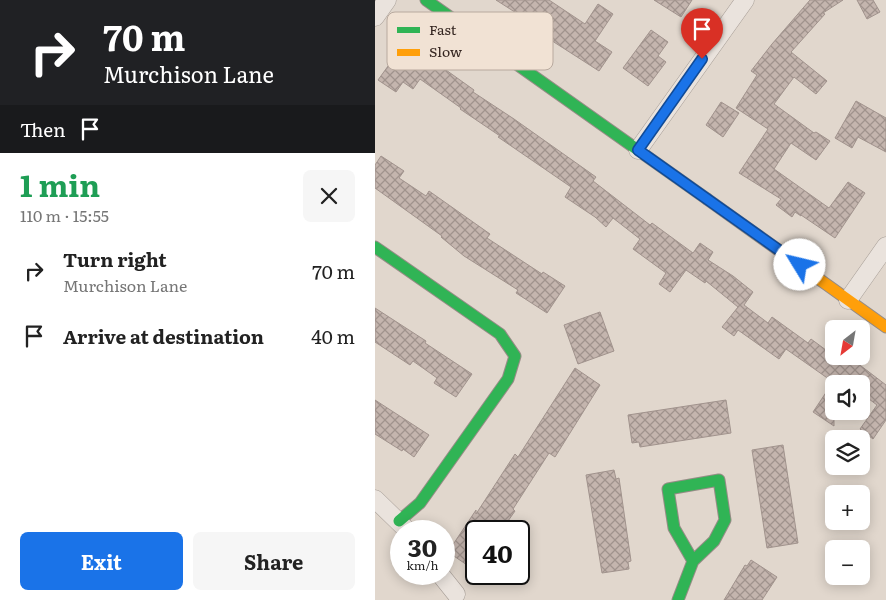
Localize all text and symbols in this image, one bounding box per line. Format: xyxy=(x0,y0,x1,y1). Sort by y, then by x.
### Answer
pin xyxy=(681,8,723,59)
text: 70 m xyxy=(103,10,185,62)
legend xyxy=(387,12,553,70)
icon: arrive xyxy=(688,15,716,43)
text: Fast xyxy=(429,19,457,39)
icon: right xyxy=(20,20,85,85)
text: Slow xyxy=(429,41,462,61)
text: Murchison Lane xyxy=(103,57,274,90)
text: Then xyxy=(20,115,66,143)
icon: arrive xyxy=(76,115,104,143)
text: 1 min xyxy=(20,162,100,206)
button: close xyxy=(303,170,355,222)
text: 110 m · 15:55 xyxy=(20,203,109,227)
position arrow xyxy=(773,238,825,290)
text: Turn right xyxy=(63,245,167,273)
icon: right xyxy=(20,257,48,285)
text: 70 m xyxy=(312,257,355,285)
text: Murchison Lane xyxy=(63,273,187,297)
north arrow xyxy=(825,320,870,365)
map controls xyxy=(825,320,870,585)
icon: arrive xyxy=(20,322,48,350)
text: Arrive at destination xyxy=(63,322,264,350)
text: 40 m xyxy=(311,322,355,350)
button: sound xyxy=(825,375,870,420)
button: layers xyxy=(825,430,870,475)
button: + xyxy=(825,485,870,530)
speed limit sign: 40 xyxy=(465,520,530,585)
text: 30 xyxy=(408,528,437,565)
button: Exit xyxy=(20,532,183,590)
button: Share xyxy=(193,532,355,590)
button: − xyxy=(825,540,870,585)
text: km/h xyxy=(407,556,438,574)

